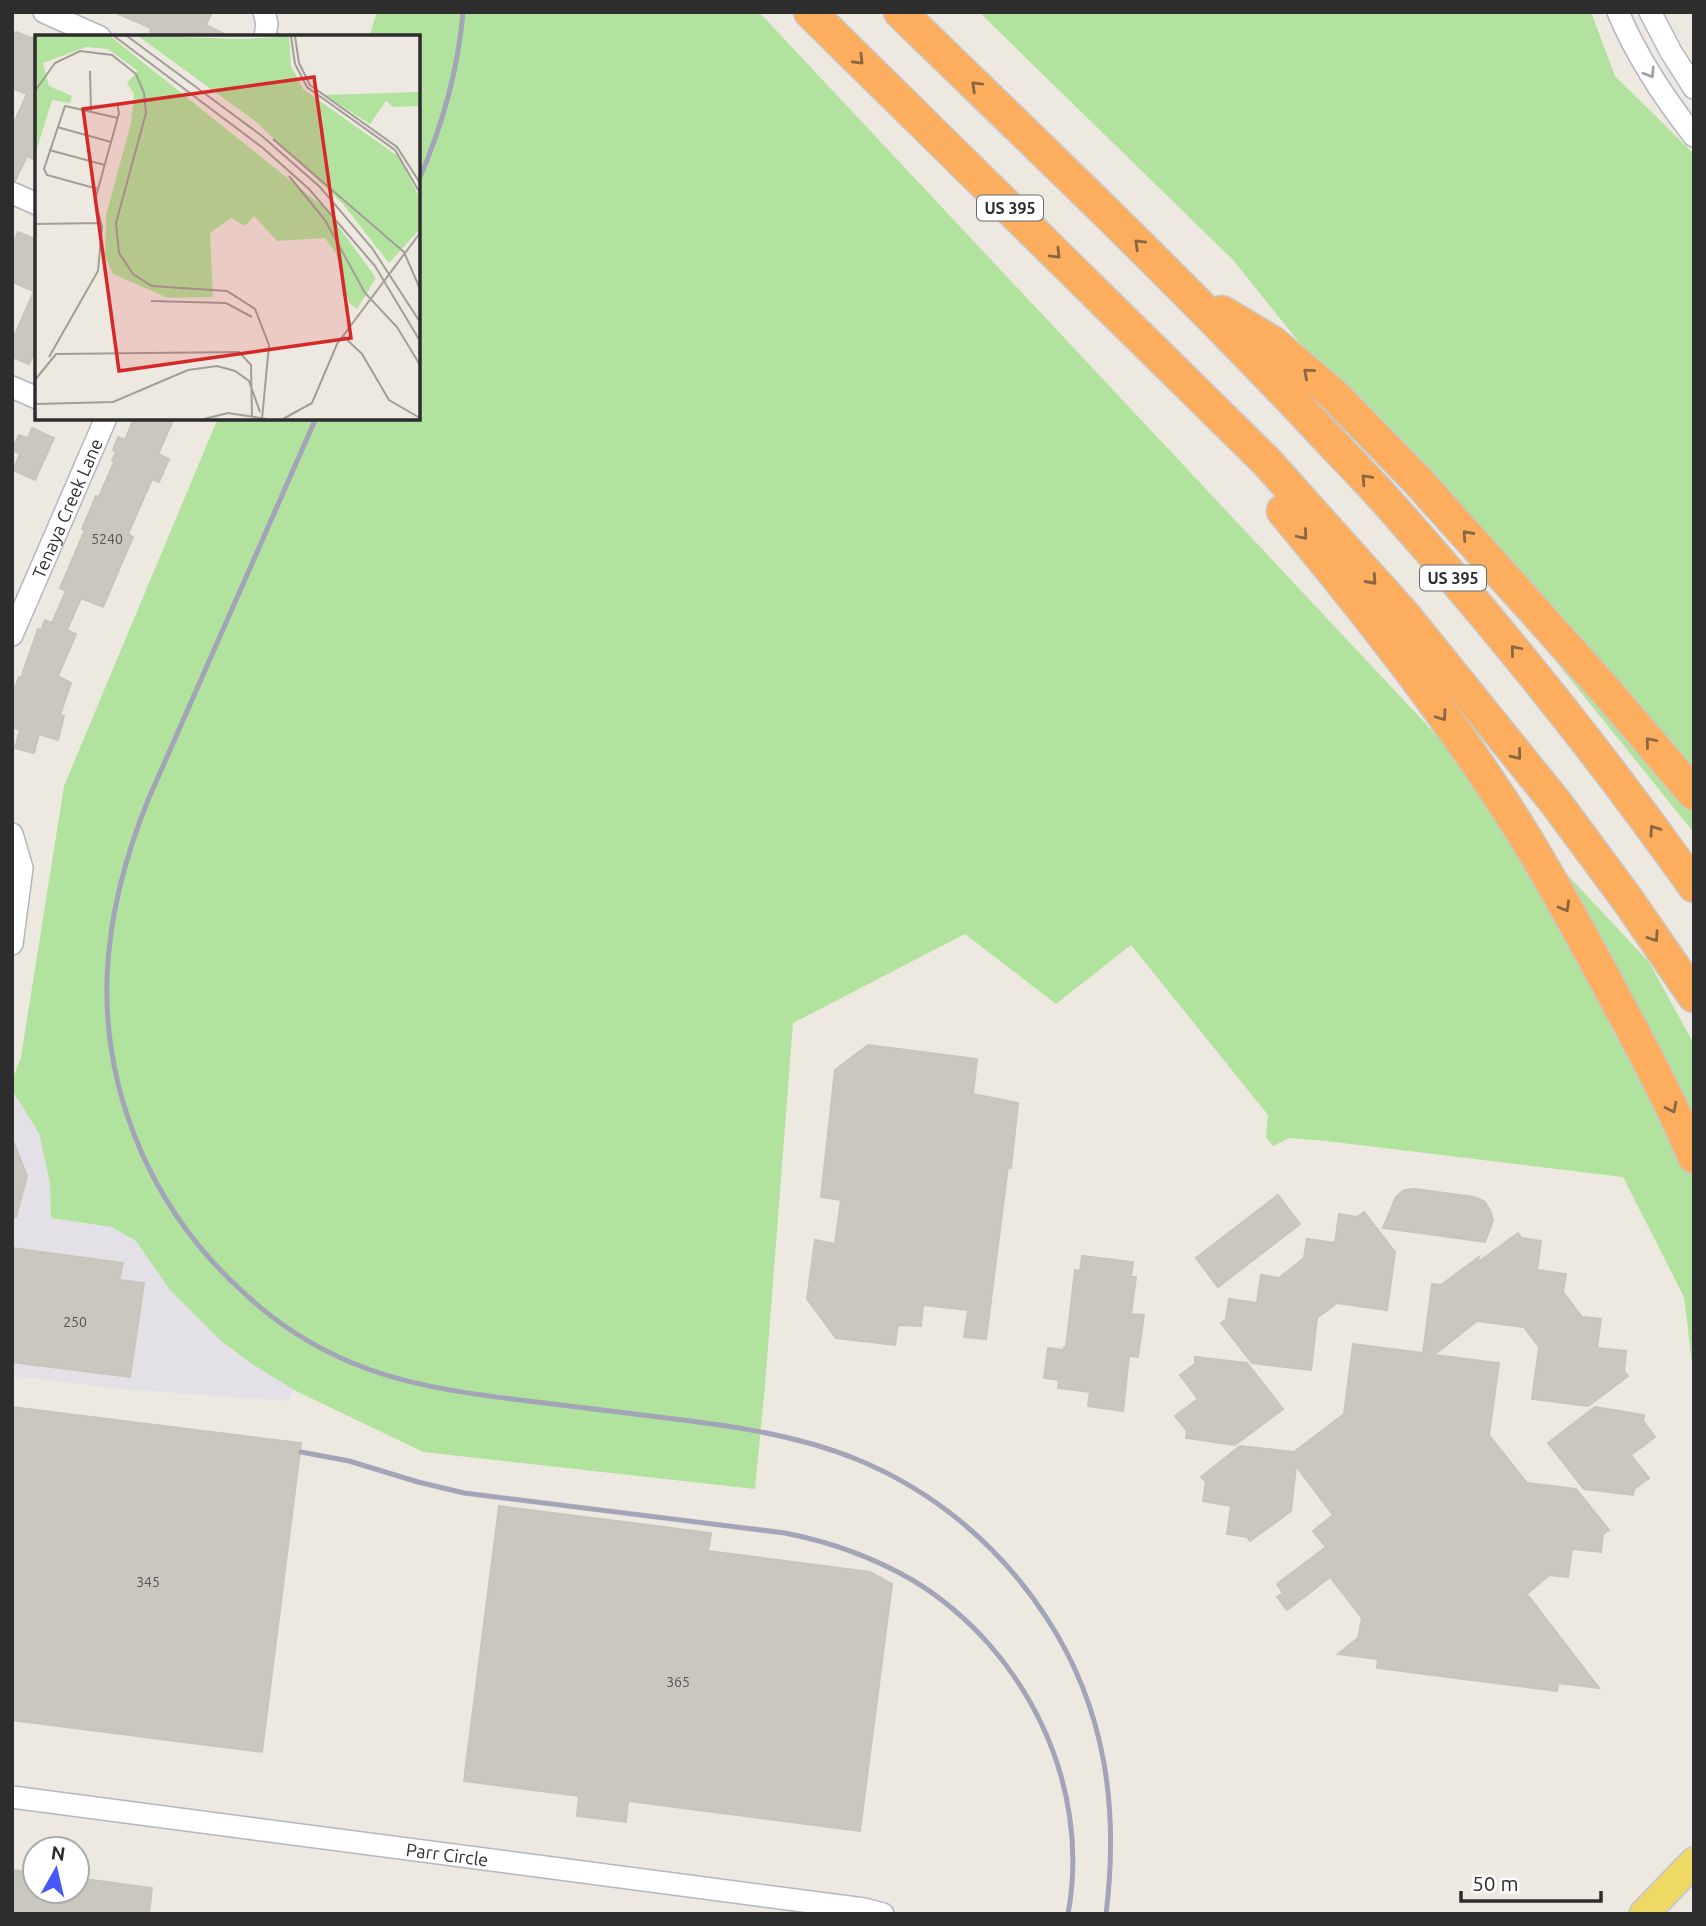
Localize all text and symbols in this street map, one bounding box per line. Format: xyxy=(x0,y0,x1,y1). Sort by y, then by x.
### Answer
inset map xyxy=(35,35,420,420)
one-way arrow xyxy=(851,51,864,64)
one-way arrow xyxy=(1641,65,1654,78)
one-way arrow xyxy=(971,82,984,95)
road number: US 395 xyxy=(977,196,1043,220)
one-way arrow xyxy=(1134,240,1147,253)
one-way arrow xyxy=(1048,246,1060,258)
one-way arrow xyxy=(1303,369,1316,381)
street label: Tenaya Creek Lane xyxy=(28,435,106,581)
one-way arrow xyxy=(1361,474,1374,487)
one-way arrow xyxy=(1295,527,1307,540)
one-way arrow xyxy=(1462,530,1475,543)
house number: 5240 xyxy=(91,531,123,547)
road number: US 395 xyxy=(1420,566,1486,590)
one-way arrow xyxy=(1364,572,1377,585)
one-way arrow xyxy=(1511,646,1523,659)
one-way arrow xyxy=(1434,708,1446,721)
one-way arrow xyxy=(1646,738,1658,751)
one-way arrow xyxy=(1509,748,1522,760)
one-way arrow xyxy=(1650,825,1662,838)
one-way arrow xyxy=(1557,900,1570,912)
one-way arrow xyxy=(1645,929,1658,942)
one-way arrow xyxy=(1663,1101,1677,1113)
house number: 250 xyxy=(63,1314,87,1330)
house number: 345 xyxy=(136,1574,160,1590)
house number: 365 xyxy=(666,1674,690,1690)
north arrow xyxy=(21,1835,91,1905)
street label: Parr Circle xyxy=(405,1839,490,1870)
text: N xyxy=(50,1841,67,1865)
scale bar xyxy=(1461,1860,1601,1904)
text: 50 m xyxy=(1472,1871,1519,1895)

